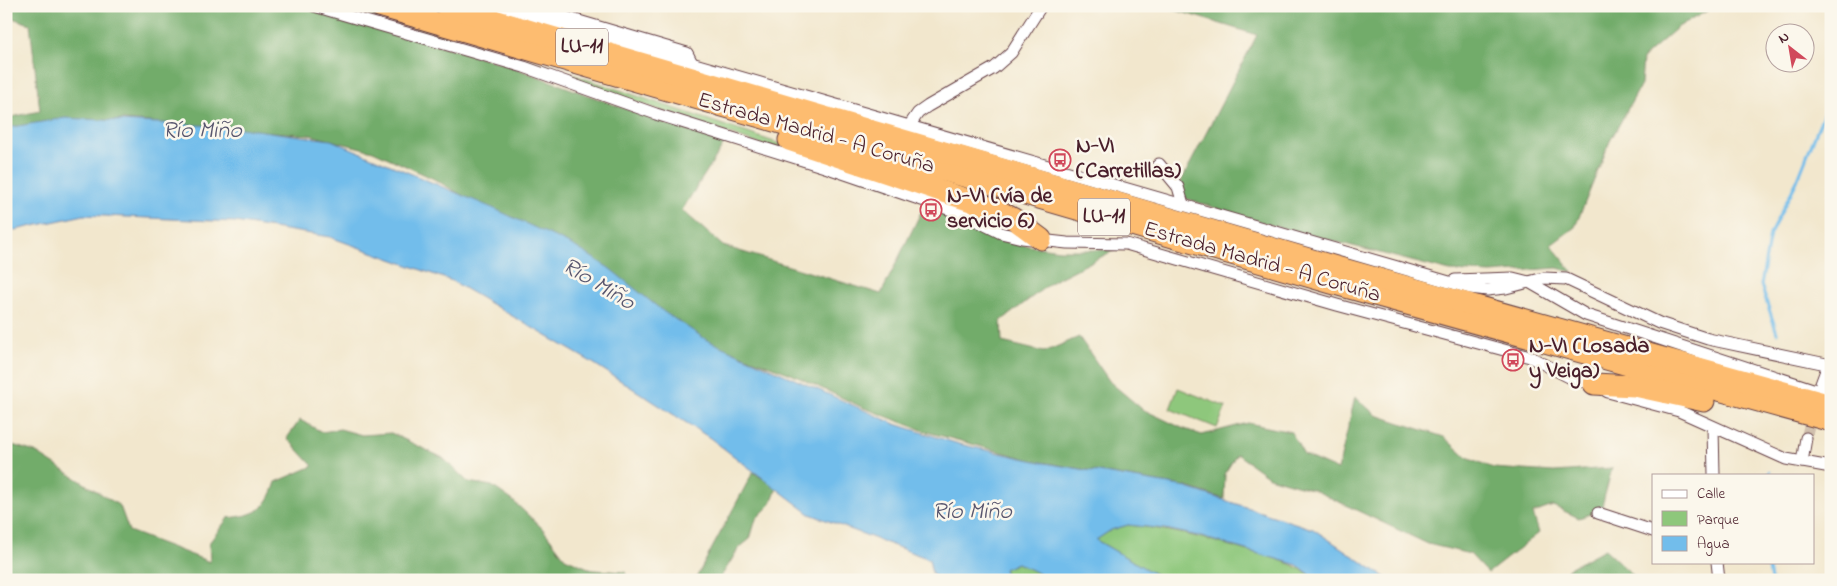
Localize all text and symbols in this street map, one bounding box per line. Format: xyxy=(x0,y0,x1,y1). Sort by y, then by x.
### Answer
north arrow xyxy=(1764,22,1814,72)
text: N xyxy=(1775,27,1794,50)
road number: LU-11 xyxy=(556,28,608,66)
street label: Estrada Madrid - A Coruña xyxy=(694,85,938,183)
water label: Río Miño xyxy=(162,114,243,149)
place label: N-VI (Carretillas) xyxy=(1076,131,1182,188)
bus stop icon: N-VI (Carretillas) xyxy=(1048,148,1072,172)
place label: N-VI (vía de servicio 6) xyxy=(947,181,1054,238)
bus stop icon: N-VI (vía de servicio 6) xyxy=(919,198,943,222)
road number: LU-11 xyxy=(1078,198,1130,236)
street label: Estrada Madrid - A Coruña xyxy=(1140,214,1384,312)
water label: Río Miño xyxy=(555,250,642,321)
place label: N-VI (Losada y Veiga) xyxy=(1529,331,1649,389)
bus stop icon: N-VI (Losada y Veiga) xyxy=(1501,348,1525,372)
legend xyxy=(1652,474,1814,564)
text: Calle xyxy=(1697,483,1725,505)
water label: Río Miño xyxy=(932,495,1013,530)
text: Parque xyxy=(1697,509,1739,531)
text: Agua xyxy=(1697,533,1730,556)

